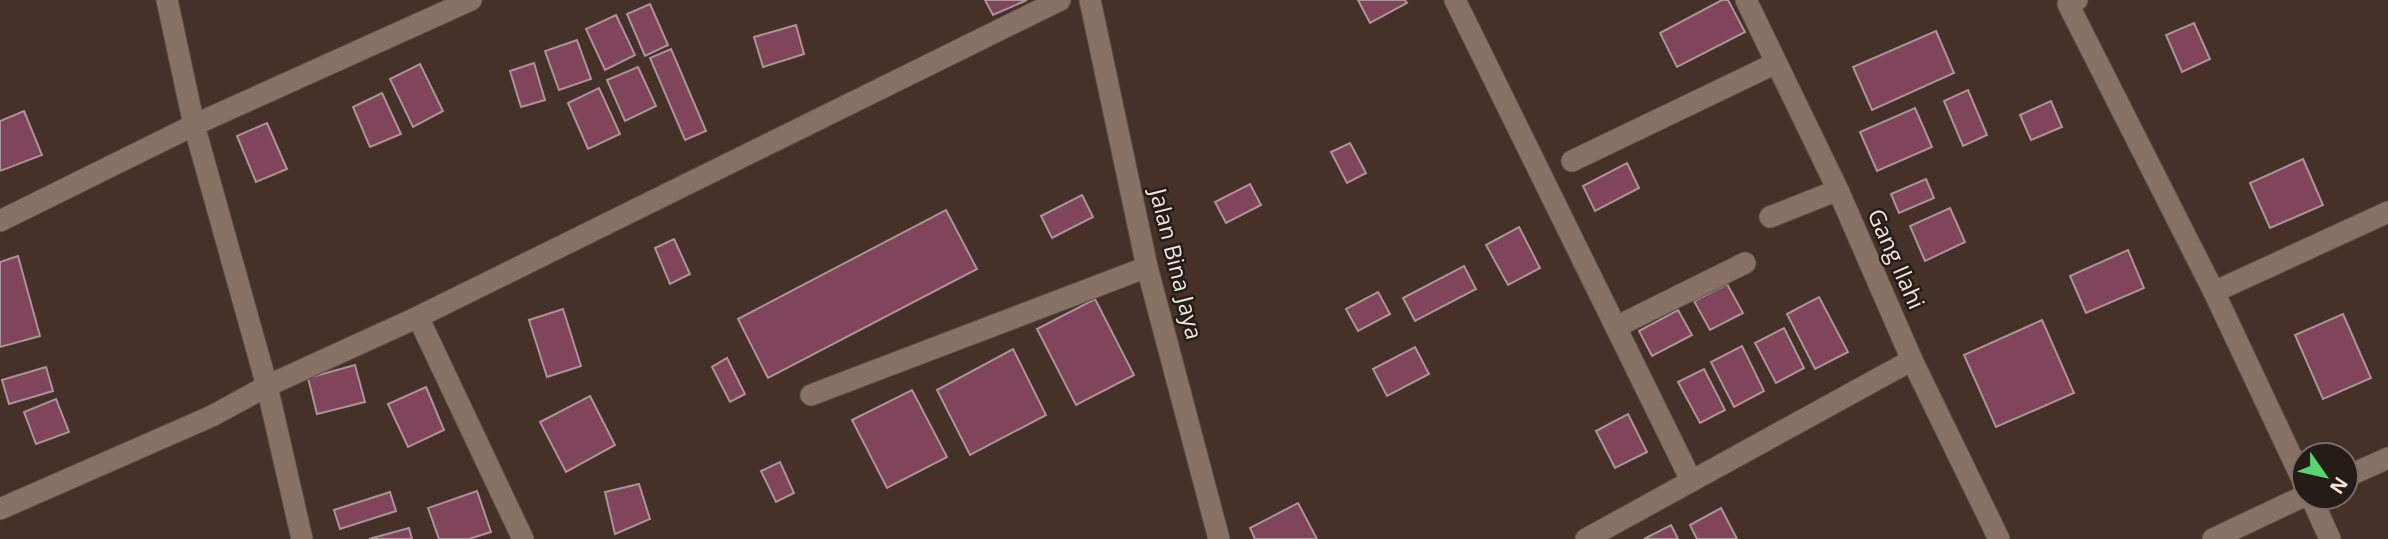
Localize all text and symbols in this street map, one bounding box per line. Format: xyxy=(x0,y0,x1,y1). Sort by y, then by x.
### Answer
street label: Jalan Bina Jaya xyxy=(1142,183,1211,343)
street label: Gang Ilahi xyxy=(1861,203,1933,314)
north arrow xyxy=(2290,441,2360,511)
text: N xyxy=(2324,472,2354,499)

